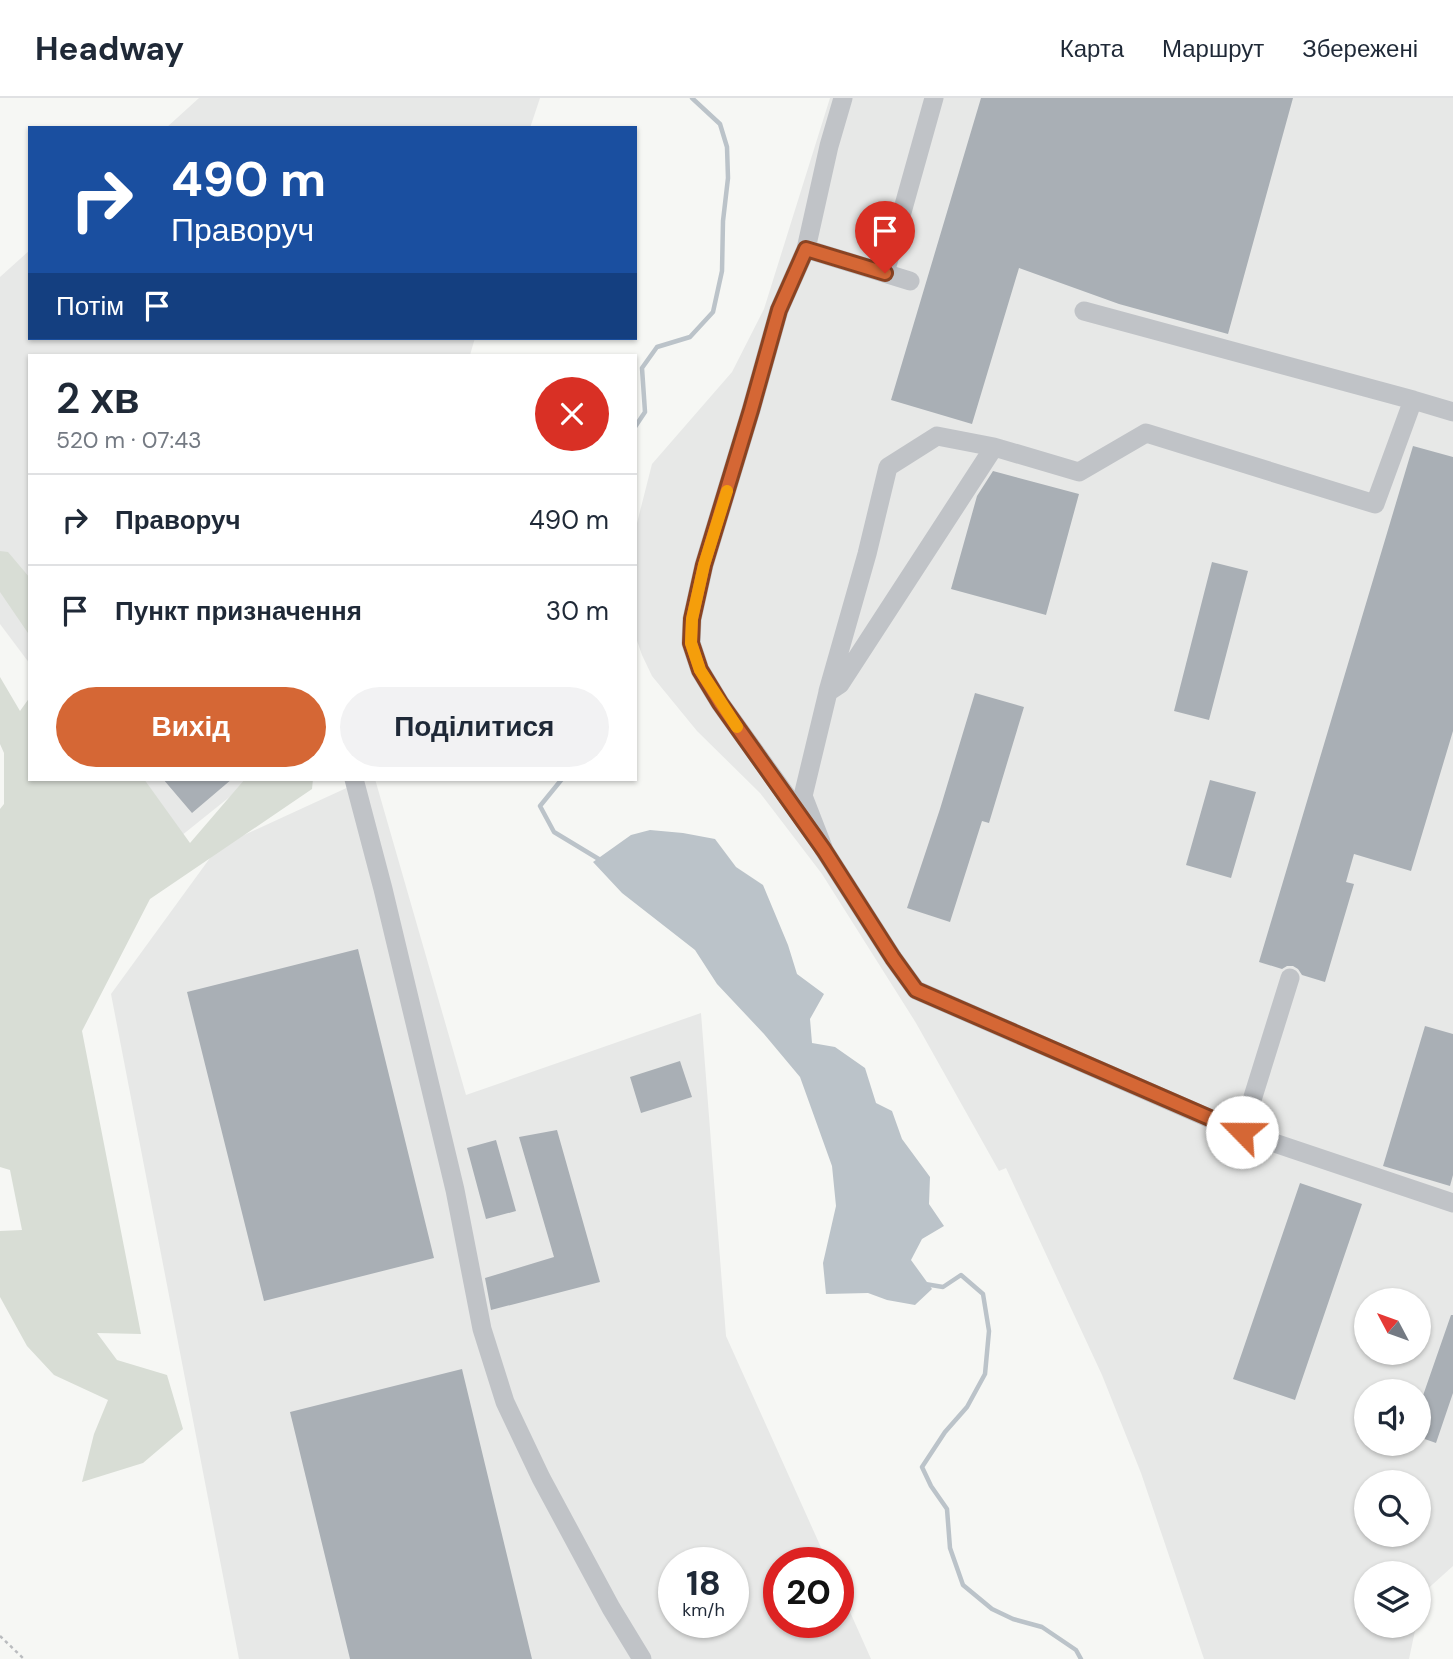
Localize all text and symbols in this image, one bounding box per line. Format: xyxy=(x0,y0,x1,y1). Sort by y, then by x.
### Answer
text: Headway xyxy=(35,27,184,70)
text: Карта xyxy=(1060,33,1124,64)
text: Маршрут xyxy=(1162,33,1264,64)
text: Збережені xyxy=(1302,33,1418,64)
text: 490 m xyxy=(171,147,326,211)
icon: right xyxy=(56,154,147,245)
pin xyxy=(855,201,915,273)
text: Праворуч xyxy=(171,209,314,251)
icon: arrive xyxy=(866,212,904,250)
icon: arrive xyxy=(138,287,176,325)
text: Потім xyxy=(56,289,124,323)
text: 2 хв xyxy=(56,371,140,426)
button: close xyxy=(535,377,609,451)
text: 520 m · 07:43 xyxy=(56,425,202,455)
icon: right xyxy=(56,501,94,539)
text: Праворуч xyxy=(115,503,241,537)
text: 490 m xyxy=(529,503,609,537)
icon: arrive xyxy=(56,592,94,630)
text: Пункт призначення xyxy=(115,594,362,628)
text: 30 m xyxy=(546,594,609,628)
button: Вихід xyxy=(56,687,326,767)
button: Поділитися xyxy=(340,687,609,767)
position arrow xyxy=(1205,1095,1279,1169)
north arrow xyxy=(1354,1288,1432,1365)
map controls xyxy=(1354,1288,1431,1638)
button: sound xyxy=(1354,1379,1431,1456)
button: search xyxy=(1354,1470,1431,1547)
speed limit sign: 20 xyxy=(763,1547,854,1638)
text: 18 xyxy=(686,1560,721,1606)
button: layers xyxy=(1354,1561,1431,1638)
text: km/h xyxy=(682,1598,725,1622)

